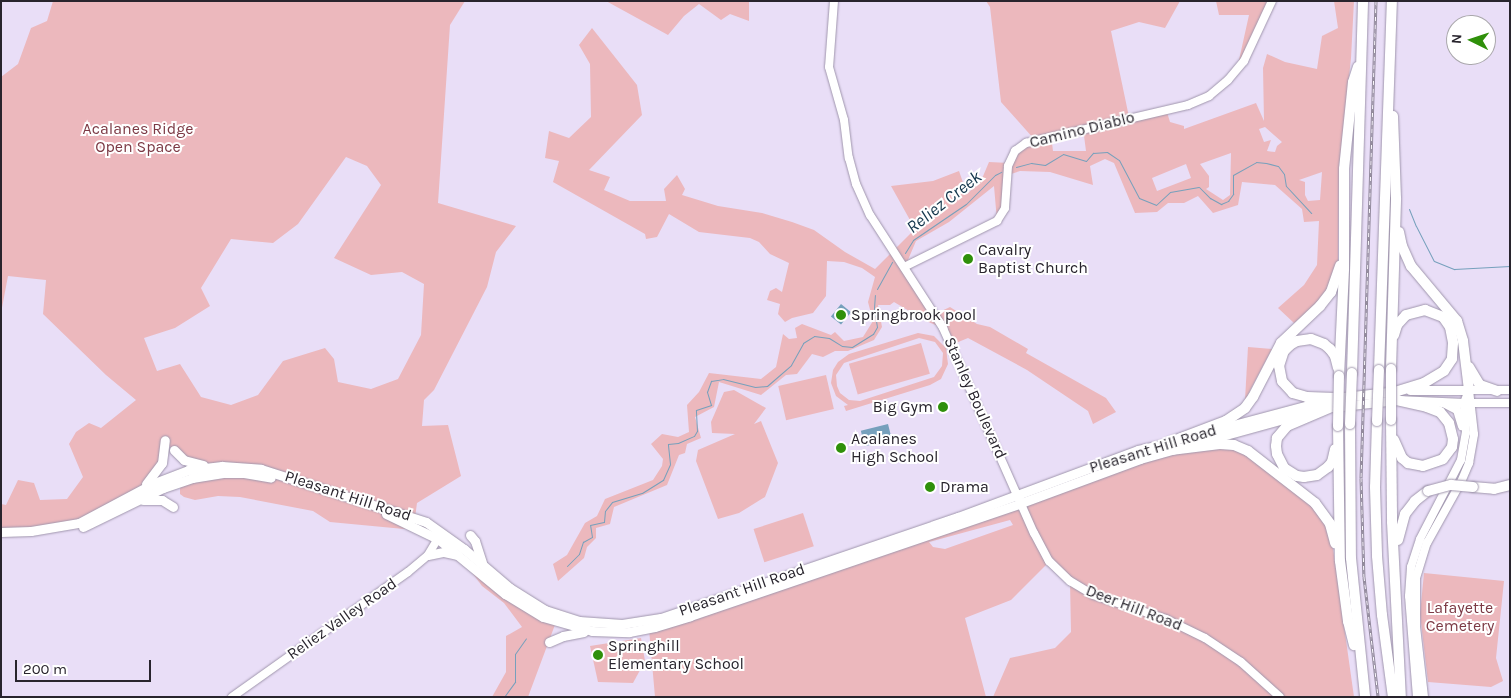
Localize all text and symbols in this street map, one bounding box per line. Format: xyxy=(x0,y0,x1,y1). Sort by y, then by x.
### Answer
north arrow xyxy=(1446,15,1496,65)
text: N xyxy=(1448,33,1465,45)
street label: Camino Diablo xyxy=(1028,108,1136,152)
park label: Acalanes Ridge Open Space xyxy=(83,119,193,157)
water label: Reliez Creek xyxy=(902,166,986,238)
place label: Cavalry Baptist Church xyxy=(978,240,1088,278)
marker: Cavalry Baptist Church xyxy=(962,253,974,265)
place label: Springbrook pool xyxy=(851,305,976,325)
marker: Springbrook pool xyxy=(835,309,847,321)
street label: Stanley Boulevard xyxy=(940,334,1010,462)
place label: Big Gym xyxy=(873,397,933,417)
marker: Big Gym xyxy=(937,401,949,413)
street label: Pleasant Hill Road xyxy=(1087,421,1219,477)
place label: Acalanes High School xyxy=(851,429,939,467)
marker: Acalanes High School xyxy=(835,442,847,454)
street label: Pleasant Hill Road xyxy=(282,466,414,526)
place label: Drama xyxy=(940,477,989,497)
marker: Drama xyxy=(924,481,936,493)
street label: Pleasant Hill Road xyxy=(676,559,808,621)
street label: Reliez Valley Road xyxy=(283,574,401,664)
street label: Deer Hill Road xyxy=(1083,581,1185,635)
park label: Lafayette Cemetery xyxy=(1426,598,1494,636)
place label: Springhill Elementary School xyxy=(608,636,744,674)
marker: Springhill Elementary School xyxy=(592,649,604,661)
scale bar xyxy=(18,650,154,682)
text: 200 m xyxy=(23,660,67,678)

